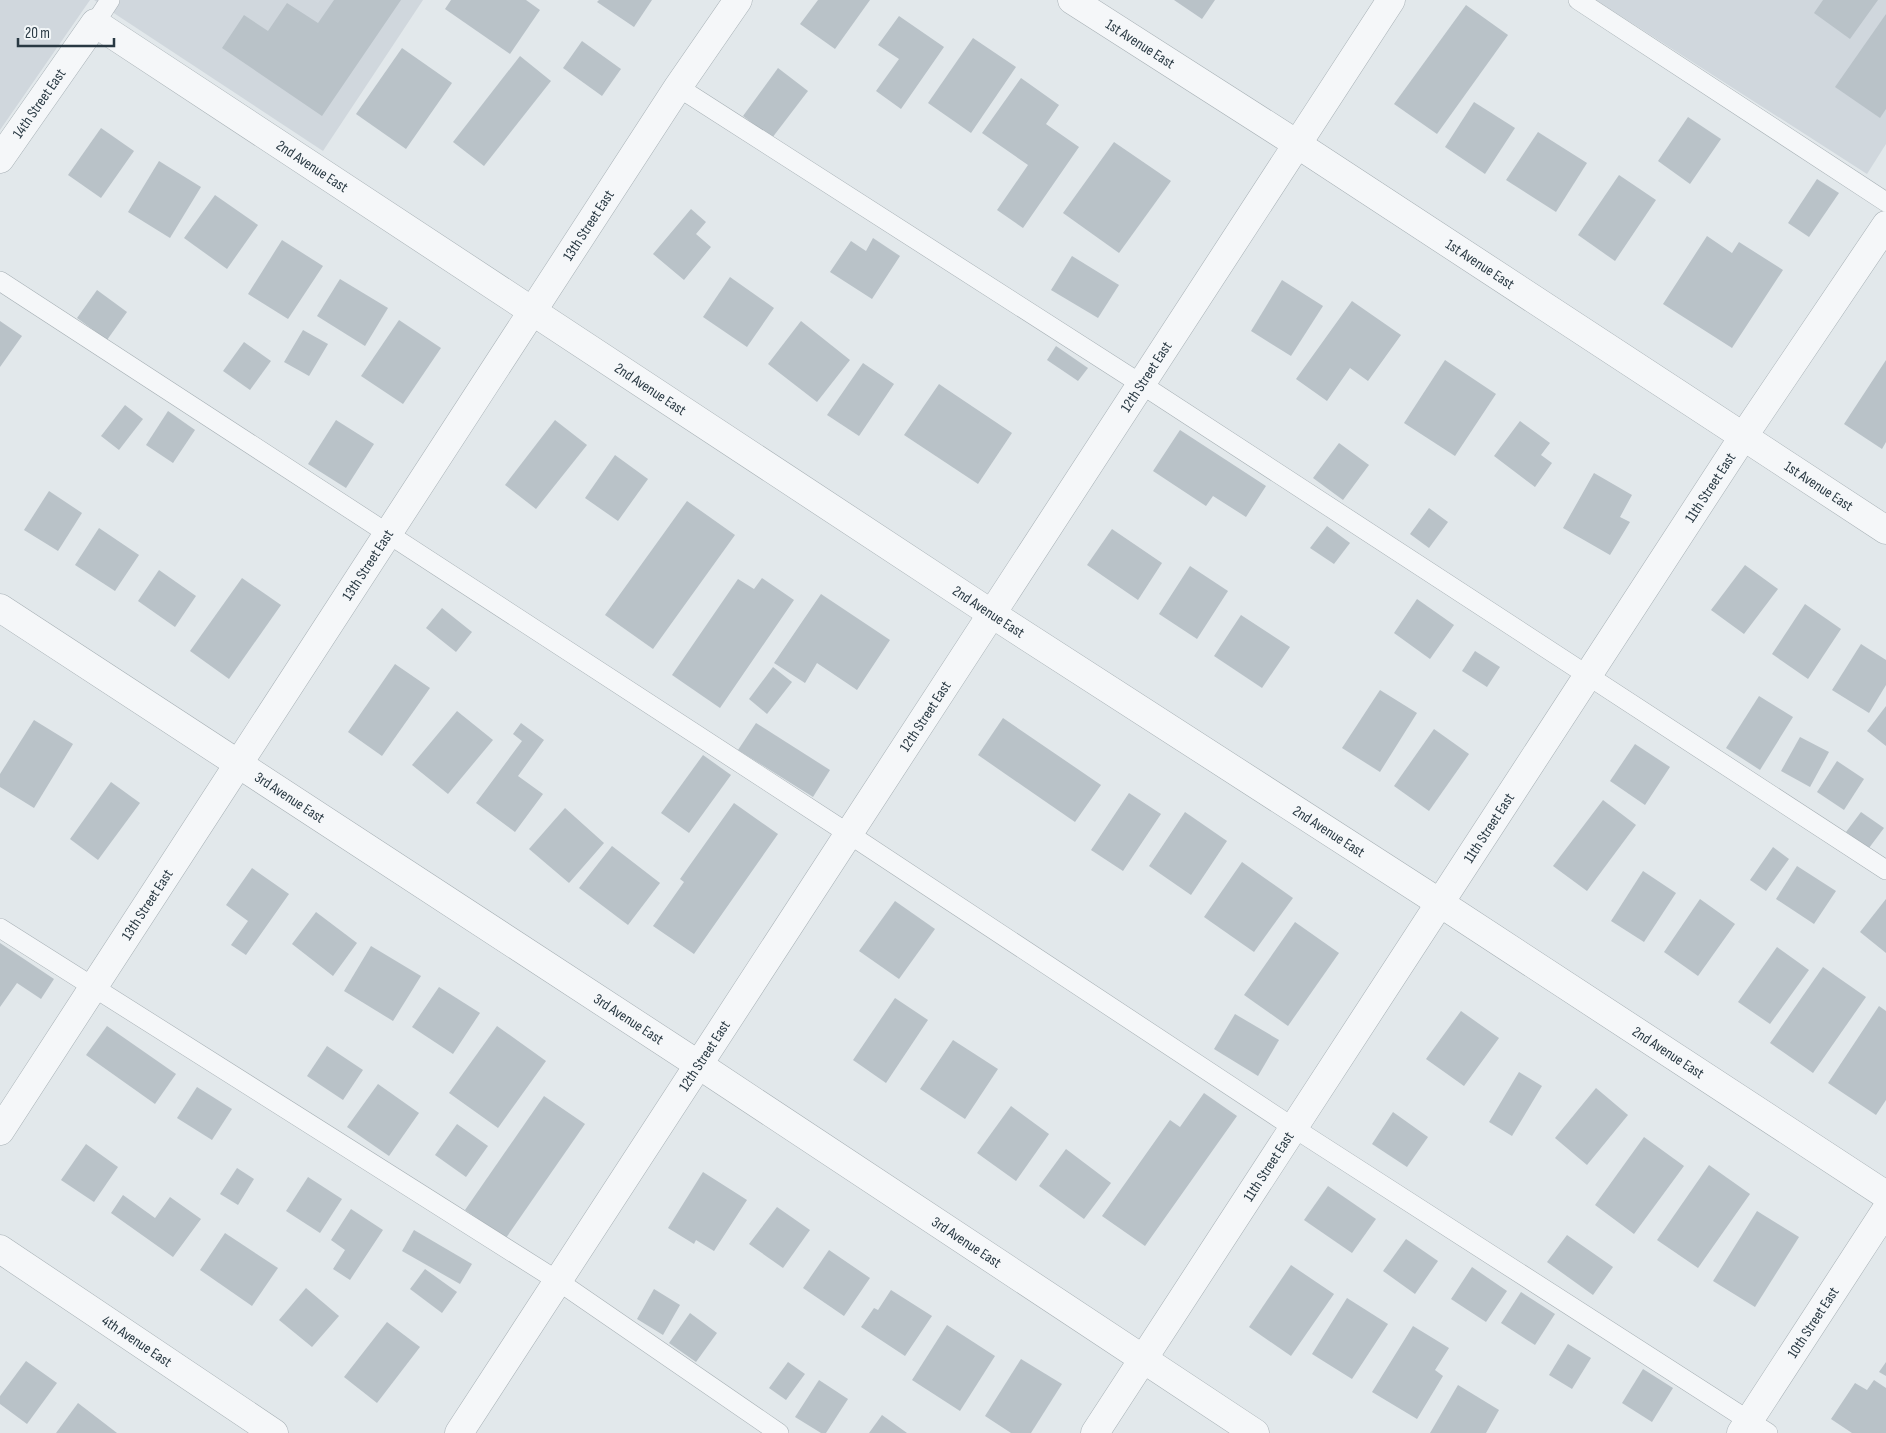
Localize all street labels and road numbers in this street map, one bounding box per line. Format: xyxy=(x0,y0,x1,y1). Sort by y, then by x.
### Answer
street label: 1st Avenue East xyxy=(1102,15,1178,73)
street label: 14th Street East xyxy=(8,65,70,142)
street label: 2nd Avenue East xyxy=(272,136,352,197)
street label: 13th Street East xyxy=(559,186,619,265)
street label: 1st Avenue East xyxy=(1442,235,1518,294)
street label: 12th Street East xyxy=(1116,338,1177,416)
street label: 2nd Avenue East xyxy=(611,359,690,420)
street label: 11th Street East xyxy=(1681,449,1740,526)
street label: 1st Avenue East xyxy=(1781,457,1857,516)
street label: 13th Street East xyxy=(338,526,398,604)
street label: 2nd Avenue East xyxy=(949,582,1028,643)
street label: 12th Street East xyxy=(896,677,956,756)
street label: 3rd Avenue East xyxy=(251,768,328,828)
street label: 11th Street East xyxy=(1459,789,1519,867)
street label: 2nd Avenue East xyxy=(1289,802,1369,862)
street label: 13th Street East xyxy=(118,865,178,944)
street label: 3rd Avenue East xyxy=(590,990,667,1049)
street label: 12th Street East xyxy=(675,1017,735,1095)
street label: 2nd Avenue East xyxy=(1628,1022,1708,1083)
street label: 11th Street East xyxy=(1239,1128,1299,1205)
street label: 3rd Avenue East xyxy=(928,1213,1005,1273)
street label: 10th Street East xyxy=(1783,1283,1844,1362)
street label: 4th Avenue East xyxy=(98,1311,176,1372)

